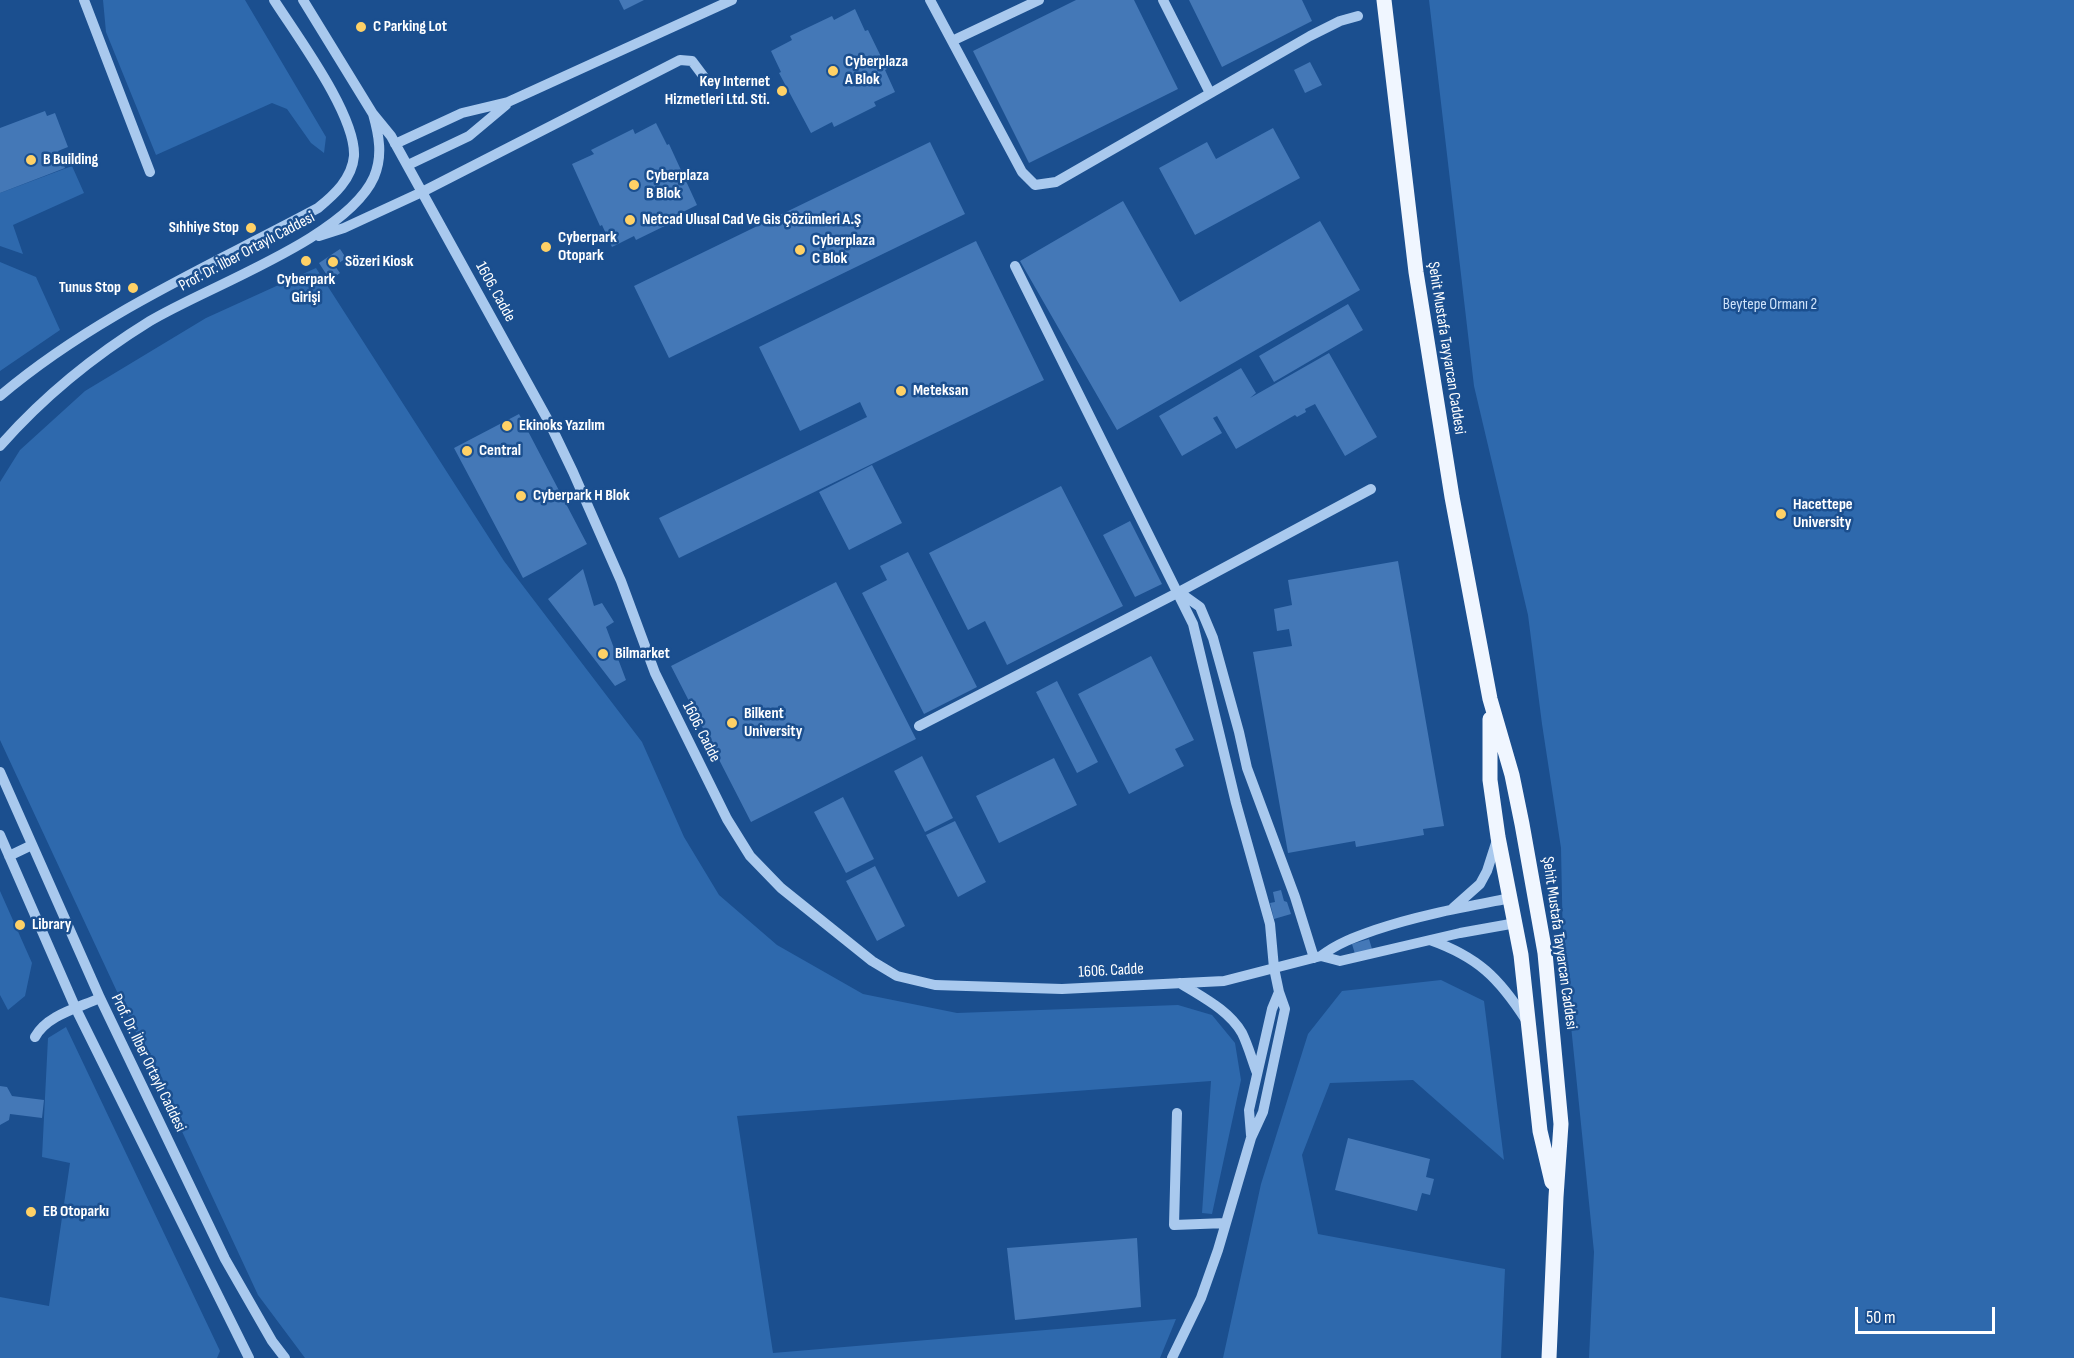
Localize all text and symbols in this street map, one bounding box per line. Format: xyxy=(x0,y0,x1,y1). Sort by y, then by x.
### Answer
place label: C Parking Lot xyxy=(373,17,447,37)
marker: C Parking Lot xyxy=(354,20,368,34)
place label: Cyberplaza A Blok xyxy=(845,52,908,90)
marker: Cyberplaza A Blok xyxy=(826,64,840,78)
place label: Key Internet Hizmetleri Ltd. Sti. xyxy=(665,72,770,110)
marker: Key Internet Hizmetleri Ltd. Sti. xyxy=(775,84,789,98)
place label: B Building xyxy=(43,150,98,170)
marker: B Building xyxy=(24,153,38,167)
place label: Cyberplaza B Blok xyxy=(646,166,709,204)
marker: Cyberplaza B Blok xyxy=(627,178,641,192)
street label: Prof. Dr. İlber Ortaylı Caddesi xyxy=(176,208,318,296)
place label: Netcad Ulusal Cad Ve Gis Çözümleri A.Ş xyxy=(642,210,861,230)
marker: Netcad Ulusal Cad Ve Gis Çözümleri A.Ş xyxy=(623,213,637,227)
place label: Sıhhiye Stop xyxy=(169,218,239,238)
marker: Sıhhiye Stop xyxy=(244,221,258,235)
place label: Cyberpark Otopark xyxy=(558,228,617,266)
place label: Cyberplaza C Blok xyxy=(812,231,875,269)
marker: Cyberpark Otopark xyxy=(539,240,553,254)
marker: Cyberplaza C Blok xyxy=(793,243,807,257)
place label: Sözeri Kiosk xyxy=(345,252,413,272)
marker: Cyberpark Girişi xyxy=(299,254,313,268)
marker: Sözeri Kiosk xyxy=(326,255,340,269)
street label: 1606. Cadde xyxy=(471,259,519,325)
street label: Şehit Mustafa Tayyarcan Caddesi xyxy=(1423,260,1469,436)
place label: Cyberpark Girişi xyxy=(277,270,335,308)
place label: Tunus Stop xyxy=(59,278,121,298)
marker: Tunus Stop xyxy=(126,281,140,295)
park label: Beytepe Ormanı 2 xyxy=(1723,295,1817,315)
place label: Meteksan xyxy=(913,381,968,401)
marker: Meteksan xyxy=(894,384,908,398)
place label: Ekinoks Yazılım xyxy=(519,416,605,436)
marker: Ekinoks Yazılım xyxy=(500,419,514,433)
place label: Central xyxy=(479,441,521,461)
marker: Central xyxy=(460,444,474,458)
place label: Cyberpark H Blok xyxy=(533,486,630,506)
marker: Cyberpark H Blok xyxy=(514,489,528,503)
place label: Hacettepe University xyxy=(1793,495,1853,533)
marker: Hacettepe University xyxy=(1774,507,1788,521)
place label: Bilmarket xyxy=(615,644,670,664)
marker: Bilmarket xyxy=(596,647,610,661)
street label: 1606. Cadde xyxy=(678,699,724,765)
place label: Bilkent University xyxy=(744,704,802,742)
marker: Bilkent University xyxy=(725,716,739,730)
street label: Şehit Mustafa Tayyarcan Caddesi xyxy=(1537,855,1581,1031)
place label: Library xyxy=(32,915,72,935)
marker: Library xyxy=(13,918,27,932)
street label: 1606. Cadde xyxy=(1078,960,1144,982)
street label: Prof. Dr. İlber Ortaylı Caddesi xyxy=(106,991,190,1135)
place label: EB Otoparkı xyxy=(43,1202,109,1222)
marker: EB Otoparkı xyxy=(24,1205,38,1219)
scale bar xyxy=(1858,1295,1998,1333)
text: 50 m xyxy=(1866,1307,1896,1328)

